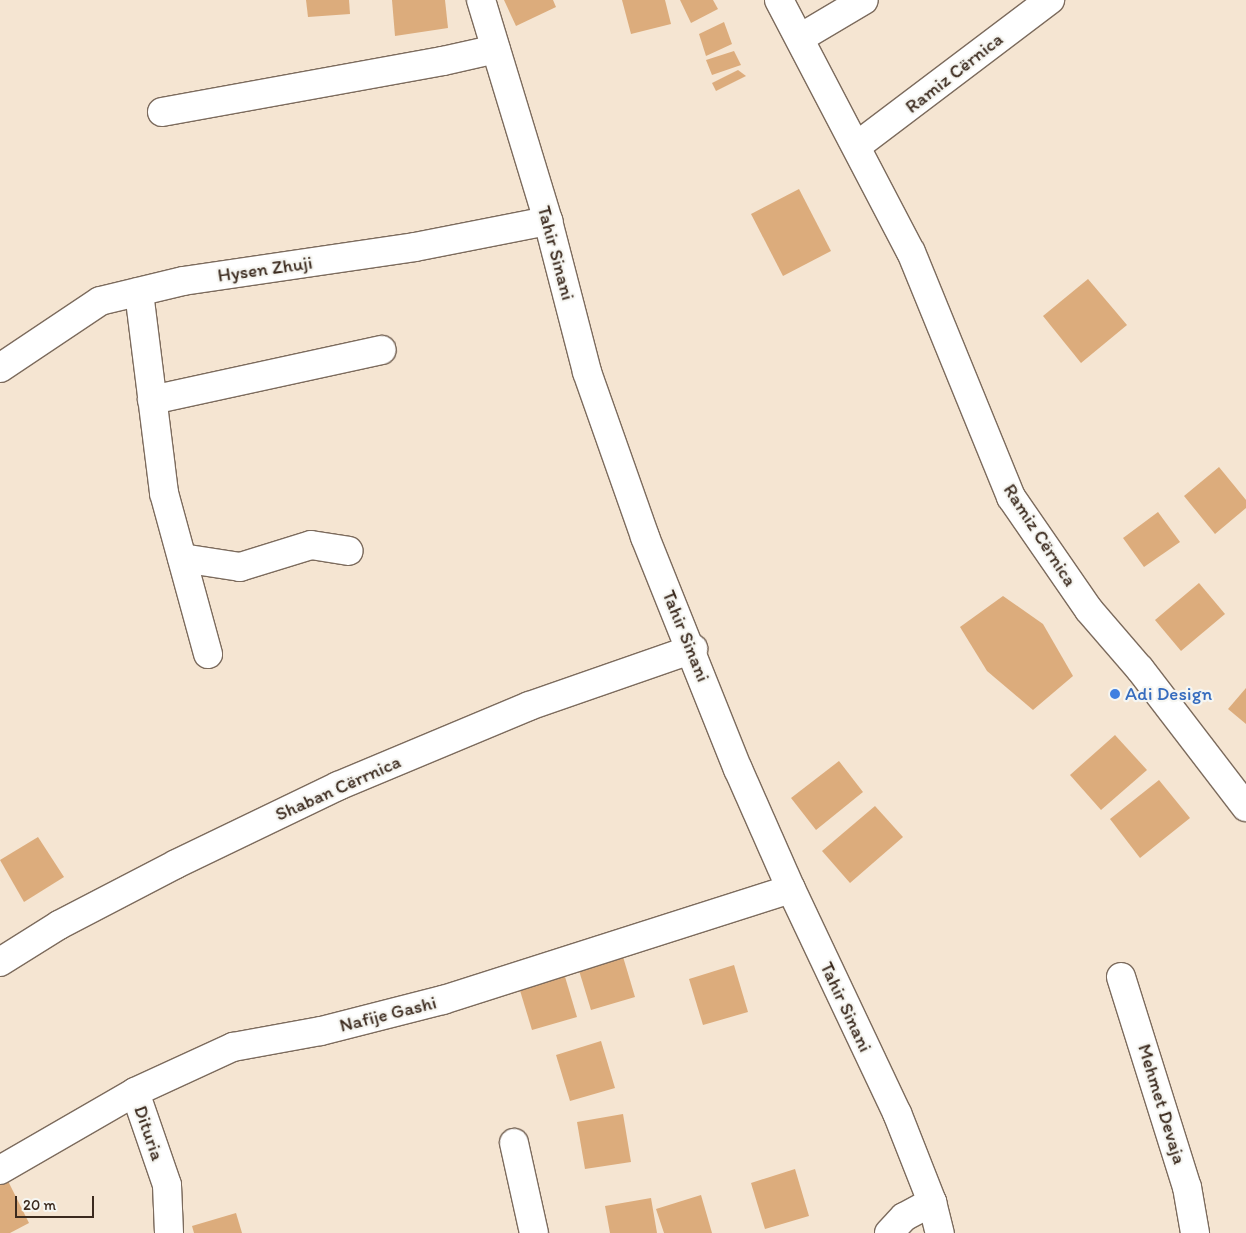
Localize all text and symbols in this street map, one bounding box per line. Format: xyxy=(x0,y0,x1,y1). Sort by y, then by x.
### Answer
street label: Ramiz Cërnica xyxy=(901,28,1007,118)
street label: Tahir Sinani xyxy=(533,204,579,302)
street label: Hysen Zhuji xyxy=(216,251,314,287)
street label: Ramiz Cërnica xyxy=(999,480,1081,590)
street label: Tahir Sinani xyxy=(657,587,715,685)
place label: Adi Design xyxy=(1125,683,1212,705)
marker: Adi Design xyxy=(1109,688,1121,700)
street label: Shaban Cërrnica xyxy=(272,750,404,826)
street label: Tahir Sinani xyxy=(815,959,877,1055)
street label: Nafije Gashi xyxy=(337,991,439,1037)
street label: Mehmet Devaja xyxy=(1133,1041,1191,1167)
street label: Dituria xyxy=(129,1102,169,1164)
scale bar xyxy=(18,1186,96,1218)
text: 20 m xyxy=(23,1196,56,1214)

